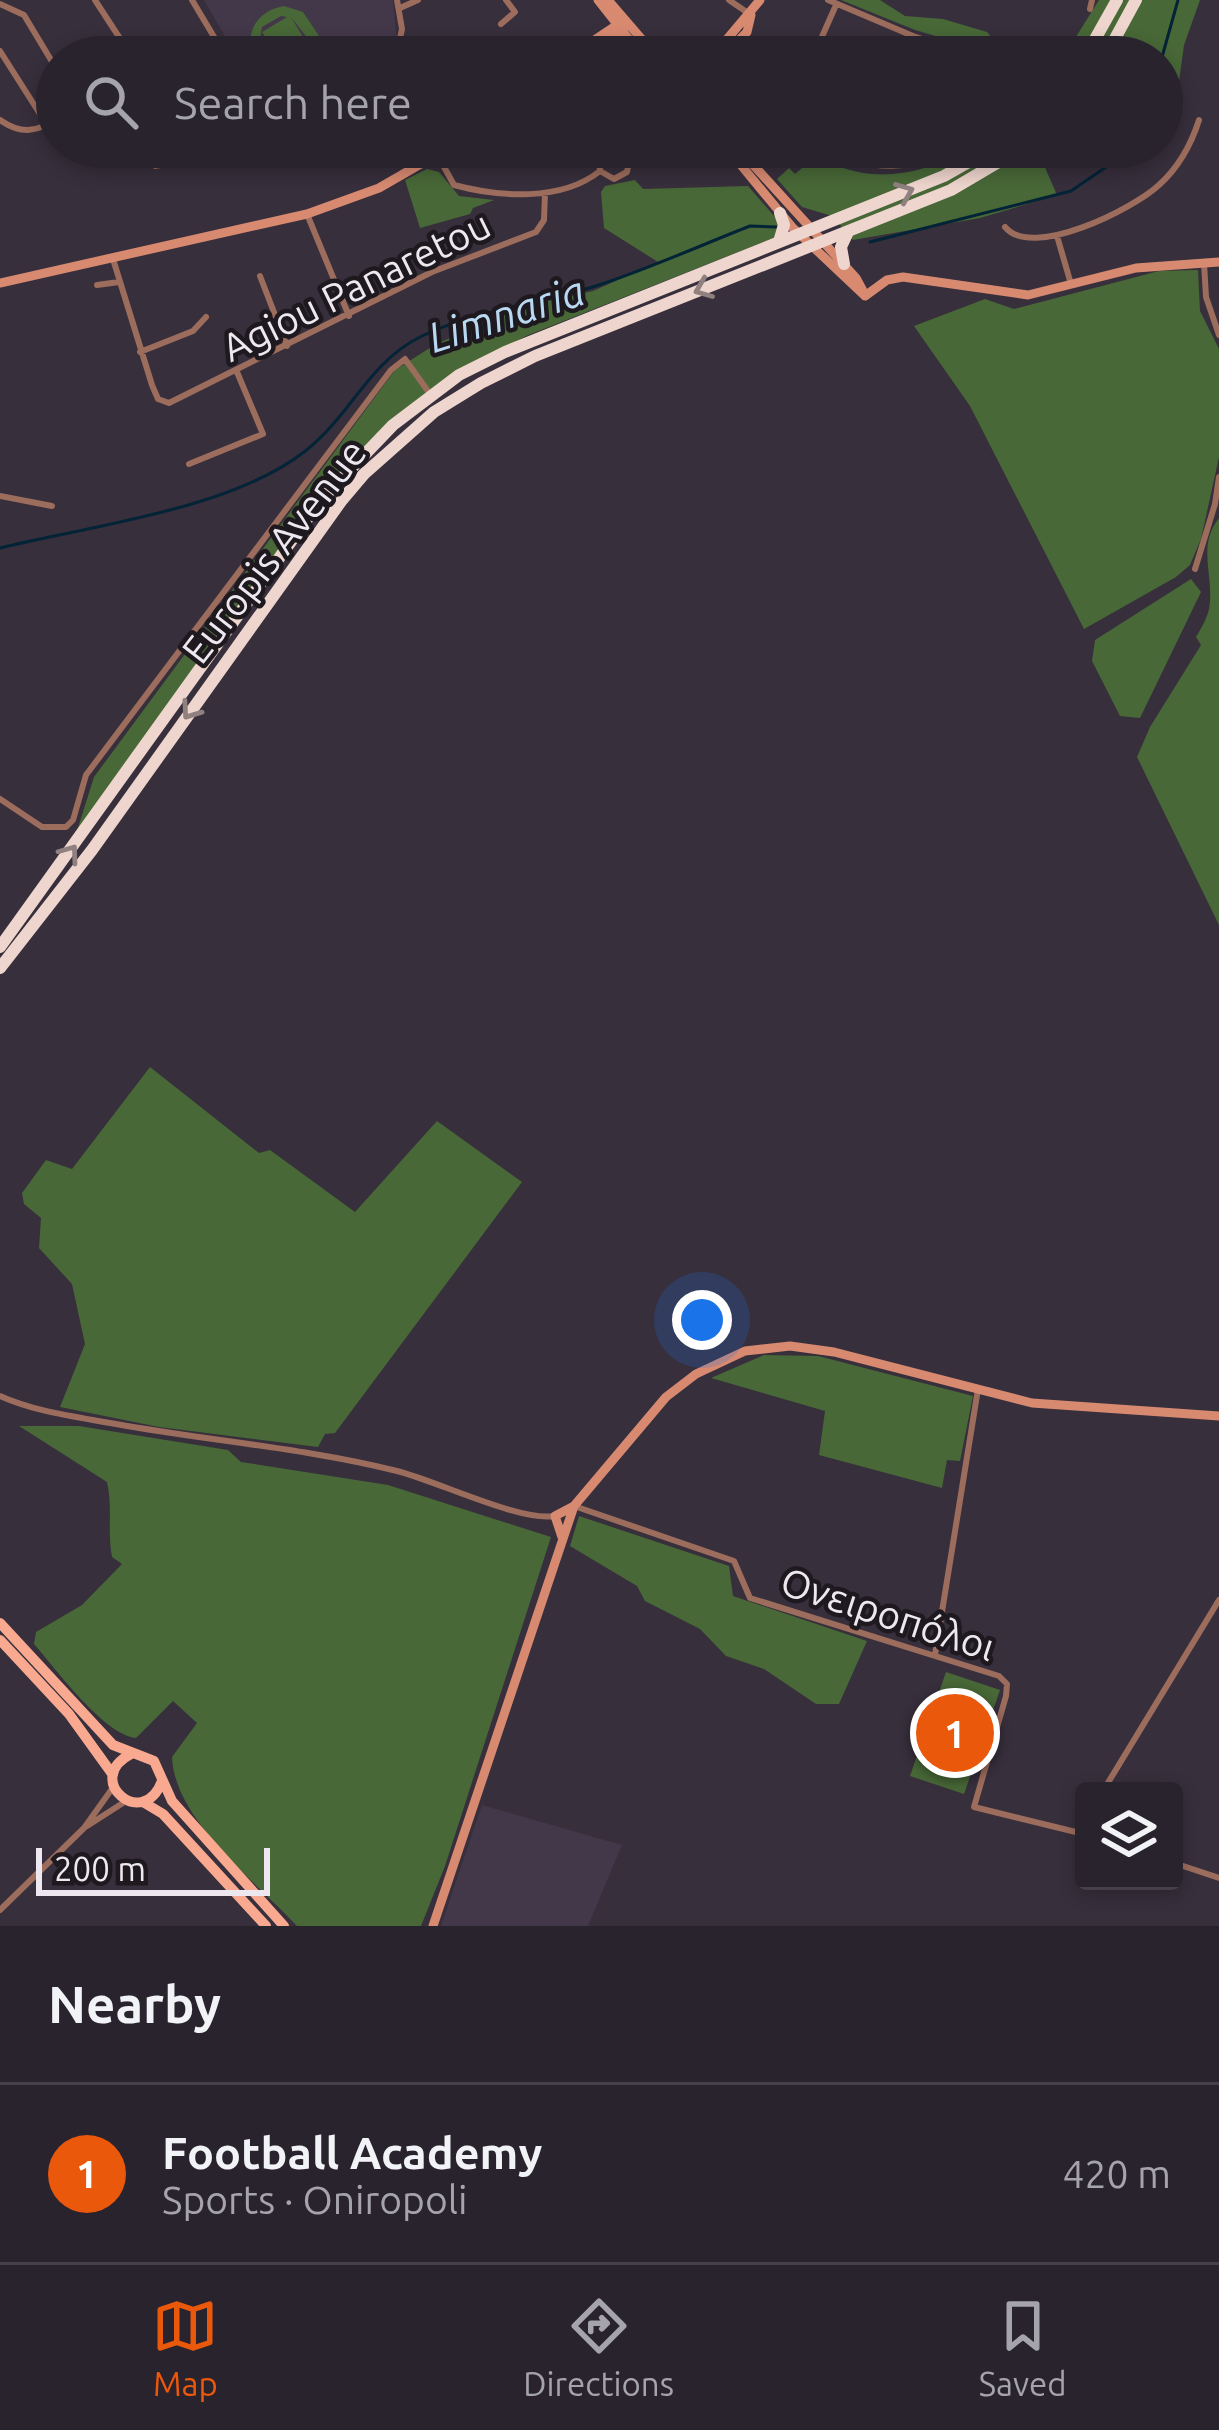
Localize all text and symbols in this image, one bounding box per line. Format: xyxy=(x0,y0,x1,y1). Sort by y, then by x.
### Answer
search box xyxy=(36,36,1183,168)
icon: search xyxy=(78,69,144,135)
text: Search here xyxy=(174,77,412,128)
one-way arrow xyxy=(894,182,915,206)
street label: Agiou Panaretou xyxy=(215,202,497,369)
water label: Limnaria xyxy=(422,266,590,361)
one-way arrow xyxy=(693,275,714,299)
street label: Europis Avenue xyxy=(173,431,374,671)
one-way arrow xyxy=(182,698,204,720)
one-way arrow xyxy=(56,845,78,866)
your location xyxy=(672,1290,732,1350)
street label: Ονειροπόλοι xyxy=(776,1559,1000,1668)
pin: 1 xyxy=(916,1688,994,1778)
map controls xyxy=(1075,1782,1183,1890)
button: layers xyxy=(1075,1782,1183,1890)
scale bar xyxy=(36,1842,270,1895)
text: 200 m xyxy=(54,1850,146,1887)
text: Nearby xyxy=(48,1975,221,2033)
text: Football Academy xyxy=(162,2127,542,2178)
text: 1 xyxy=(76,2152,98,2195)
text: 420 m xyxy=(1062,2152,1171,2195)
text: Sports · Oniropoli xyxy=(162,2178,467,2221)
tab: Map xyxy=(152,2293,218,2402)
tab: Directions xyxy=(523,2293,674,2402)
tab: Saved xyxy=(979,2293,1067,2402)

